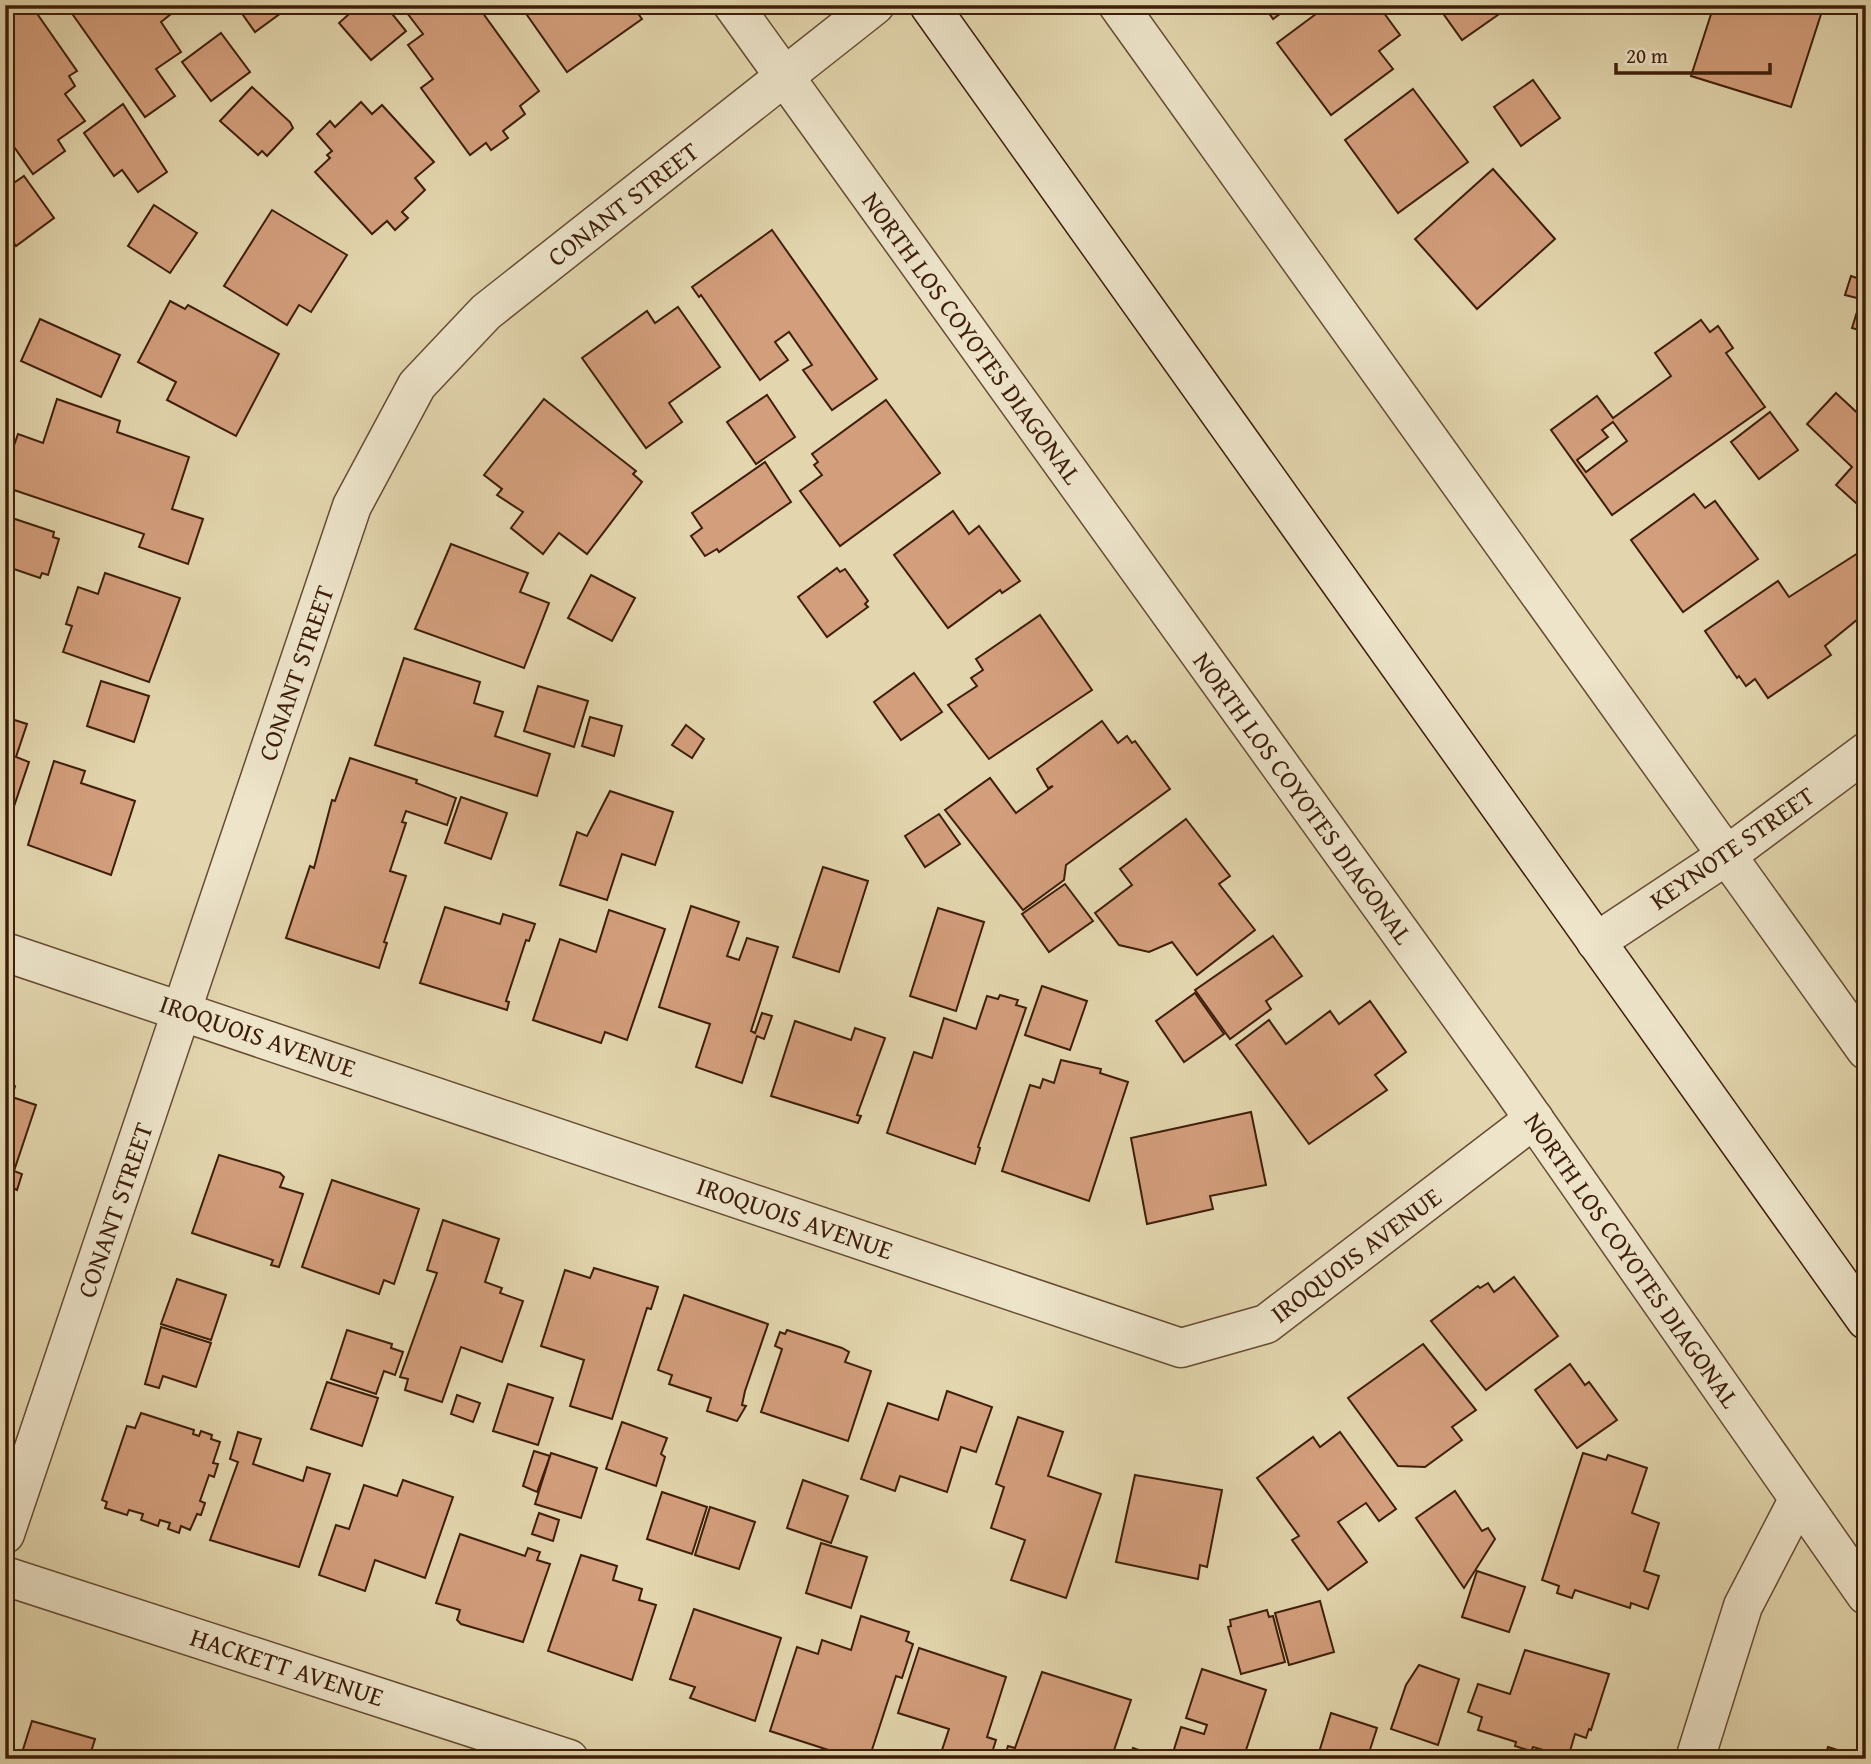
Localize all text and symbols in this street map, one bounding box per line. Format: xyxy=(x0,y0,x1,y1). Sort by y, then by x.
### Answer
scale bar xyxy=(1616,32,1770,76)
text: 20 m xyxy=(1626,40,1668,71)
street label: CONANT STREET xyxy=(539,132,707,275)
street label: NORTH LOS COYOTES DIAGONAL xyxy=(853,183,1092,492)
street label: CONANT STREET xyxy=(247,580,344,766)
street label: NORTH LOS COYOTES DIAGONAL xyxy=(1184,643,1423,952)
street label: KEYNOTE STREET xyxy=(1641,776,1823,919)
street label: IROQUOIS AVENUE xyxy=(155,984,361,1087)
street label: NORTH LOS COYOTES DIAGONAL xyxy=(1515,1104,1750,1416)
street label: CONANT STREET xyxy=(66,1117,163,1303)
street label: IROQUOIS AVENUE xyxy=(692,1166,898,1269)
street label: IROQUOIS AVENUE xyxy=(1262,1177,1449,1332)
street label: HACKETT AVENUE xyxy=(185,1617,389,1716)

